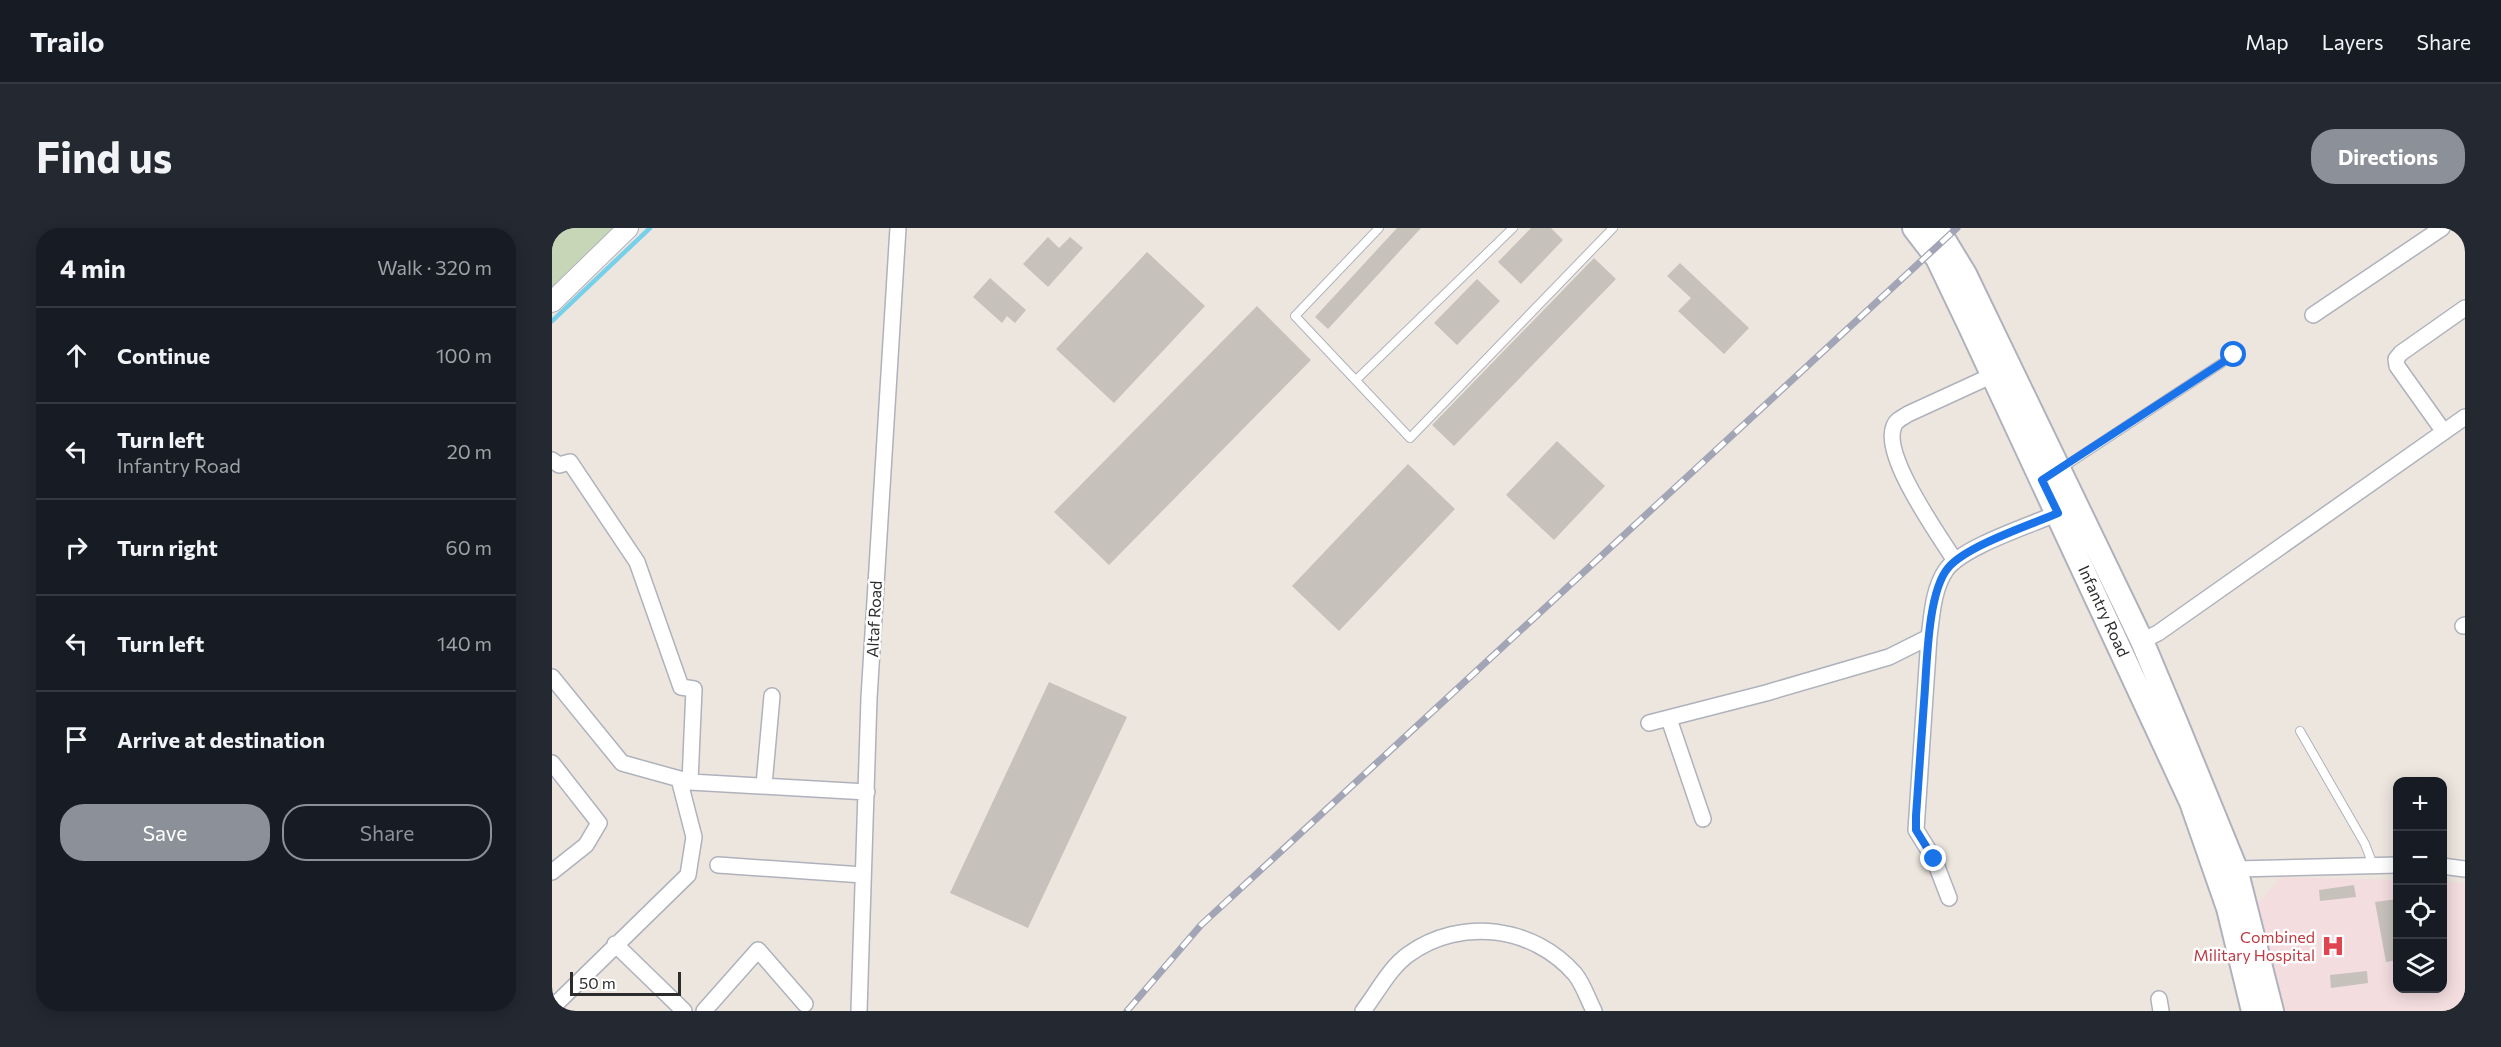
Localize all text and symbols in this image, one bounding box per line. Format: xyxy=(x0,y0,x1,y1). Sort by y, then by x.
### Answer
text: Trailo xyxy=(30,24,105,58)
text: Map xyxy=(2245,29,2289,54)
text: Layers xyxy=(2322,29,2384,54)
text: Share xyxy=(2417,29,2471,54)
button: Directions xyxy=(2311,129,2465,184)
text: Find us xyxy=(36,130,172,182)
text: 4 min xyxy=(60,252,126,283)
text: Walk · 320 m xyxy=(377,255,492,279)
icon: ahead xyxy=(60,339,93,372)
route start xyxy=(2220,341,2246,367)
text: Continue xyxy=(117,342,210,369)
text: 100 m xyxy=(436,343,492,367)
text: Turn left xyxy=(117,426,204,453)
icon: left xyxy=(60,435,93,468)
text: 20 m xyxy=(447,439,492,463)
text: Infantry Road xyxy=(117,453,241,477)
icon: right xyxy=(60,531,93,564)
text: Turn right xyxy=(117,534,218,561)
text: 60 m xyxy=(446,535,492,559)
street label: Infantry Road xyxy=(2075,562,2134,660)
street label: Altaf Road xyxy=(862,580,885,658)
icon: left xyxy=(60,627,93,660)
text: Turn left xyxy=(117,630,204,657)
text: 140 m xyxy=(437,631,492,655)
icon: arrive xyxy=(60,723,93,756)
text: Arrive at destination xyxy=(117,726,325,753)
map controls xyxy=(2393,777,2447,993)
button: + xyxy=(2393,777,2447,831)
button: Save xyxy=(60,804,270,861)
button: Share xyxy=(282,804,492,861)
button: − xyxy=(2393,831,2447,885)
route end xyxy=(1920,845,1946,871)
button: locate xyxy=(2393,885,2447,939)
place label: Combined Military Hospital xyxy=(2193,927,2315,964)
hospital icon: Combined Military Hospital xyxy=(2320,933,2346,959)
button: layers xyxy=(2393,939,2447,993)
scale bar xyxy=(570,969,681,996)
text: 50 m xyxy=(579,973,616,992)

